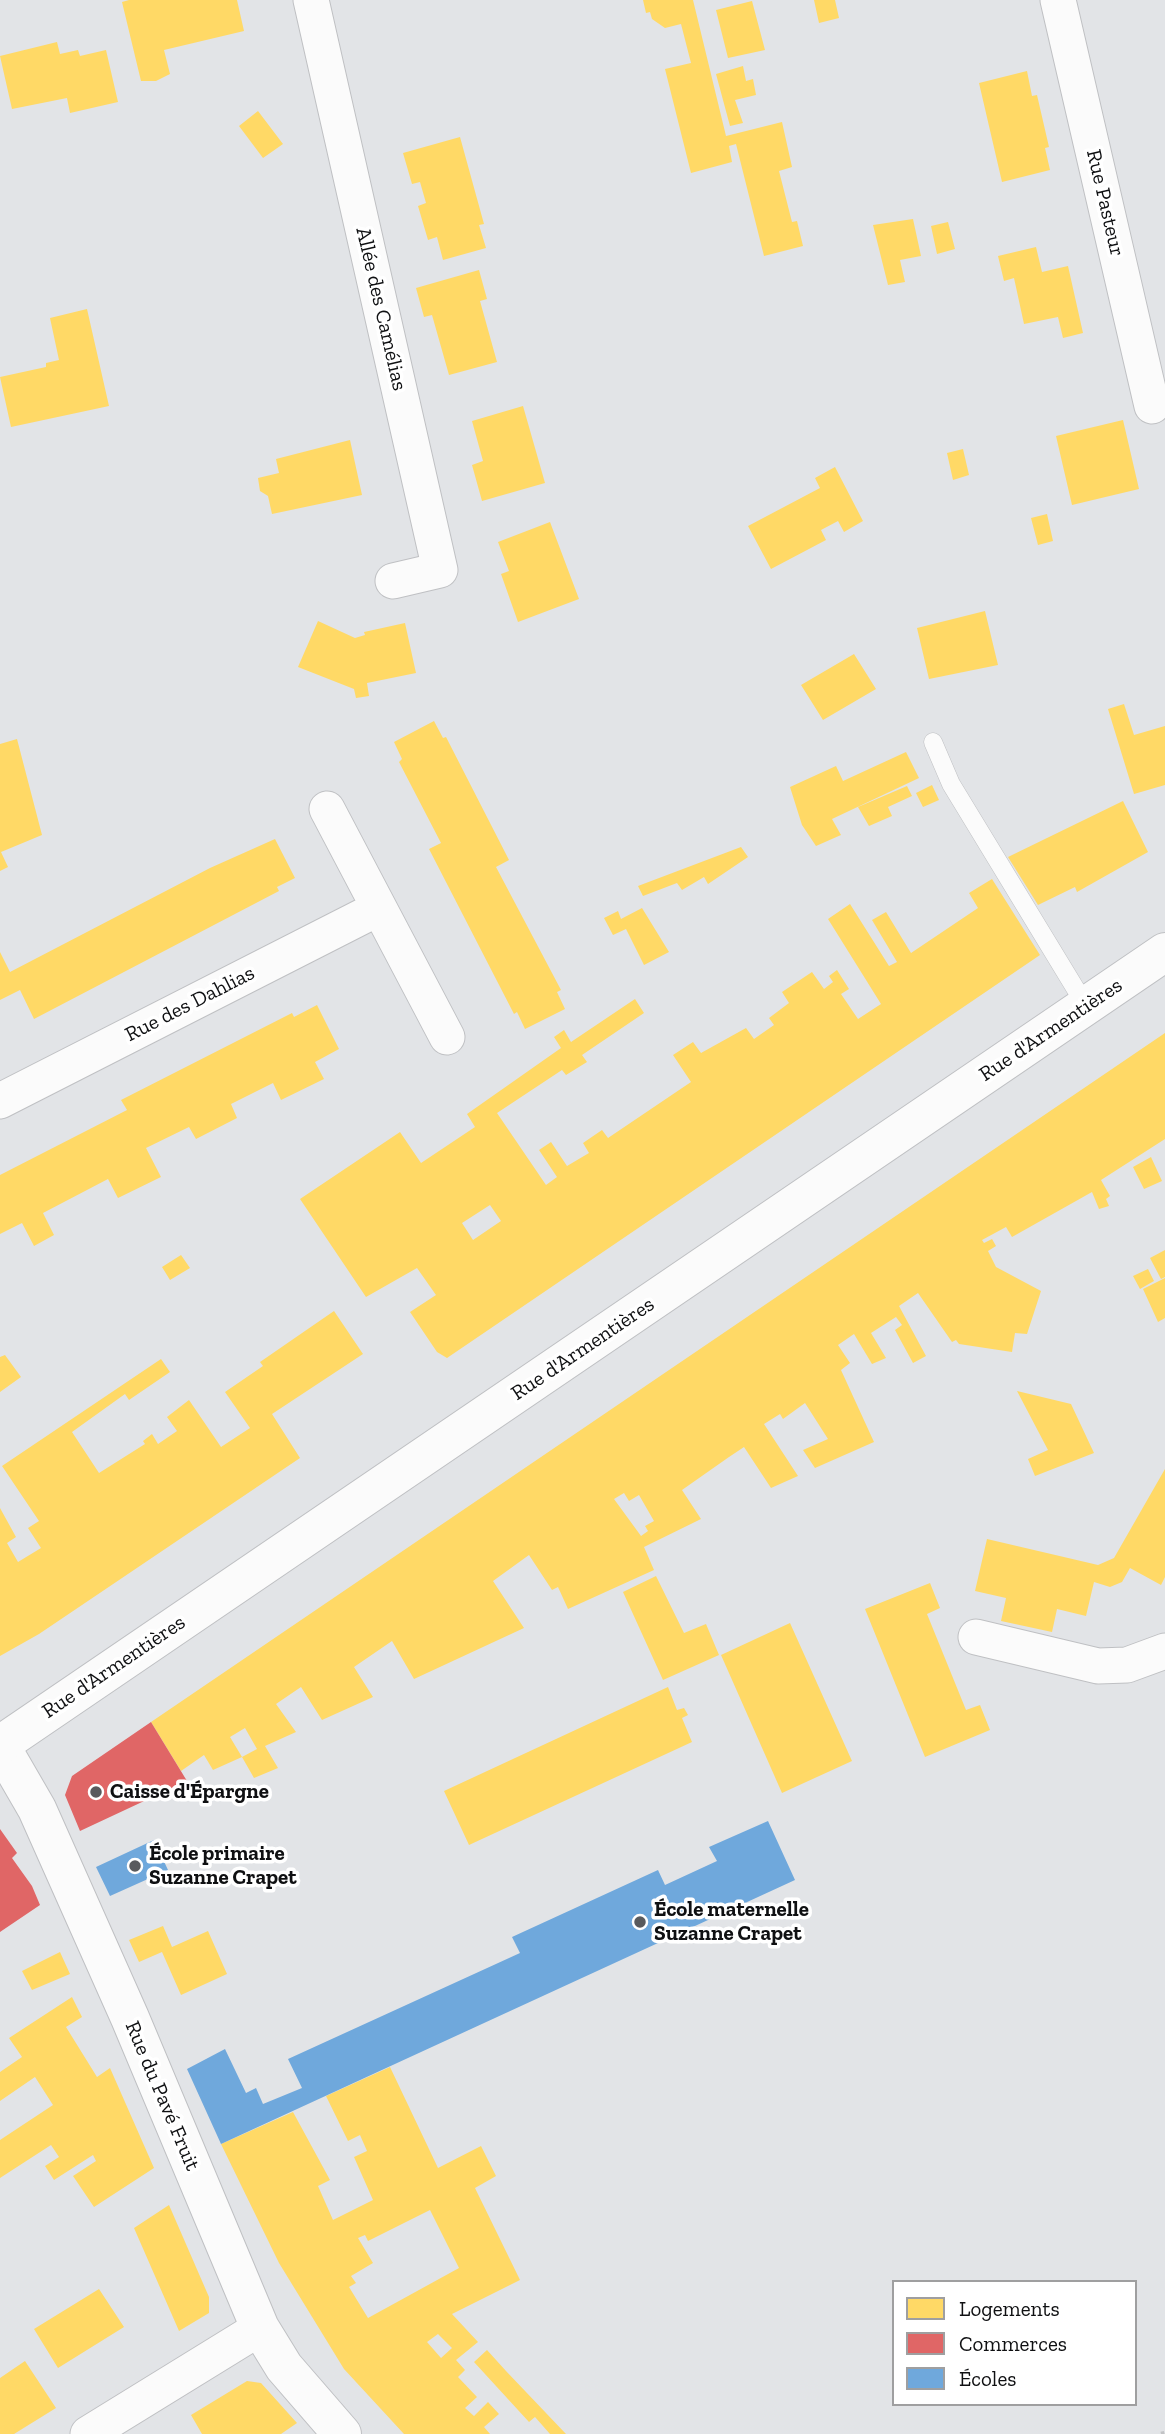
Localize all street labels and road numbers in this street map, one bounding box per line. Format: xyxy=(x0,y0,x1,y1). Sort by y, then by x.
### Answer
street label: Rue Pasteur xyxy=(1080,147,1130,259)
street label: Allée des Camélias xyxy=(350,225,412,393)
street label: Rue des Dahlias xyxy=(121,961,259,1047)
street label: Rue d'Armentières xyxy=(975,973,1127,1087)
street label: Rue d'Armentières xyxy=(507,1292,659,1406)
street label: Rue d'Armentières xyxy=(38,1610,190,1724)
street label: Rue du Pavé Fruit xyxy=(119,2017,205,2175)

